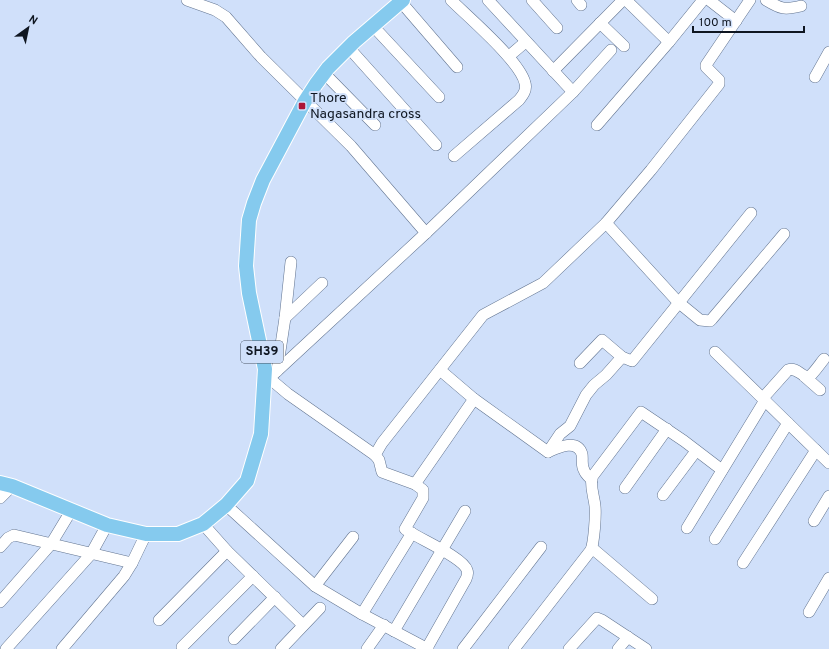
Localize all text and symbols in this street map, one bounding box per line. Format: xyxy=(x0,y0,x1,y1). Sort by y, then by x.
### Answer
north arrow xyxy=(8,8,48,48)
scale bar xyxy=(693,8,804,34)
text: N xyxy=(26,12,40,28)
text: 100 m xyxy=(699,15,732,31)
place label: Thore Nagasandra cross xyxy=(310,90,421,123)
marker: Thore Nagasandra cross xyxy=(297,101,307,111)
road number: SH39 xyxy=(241,341,283,363)

